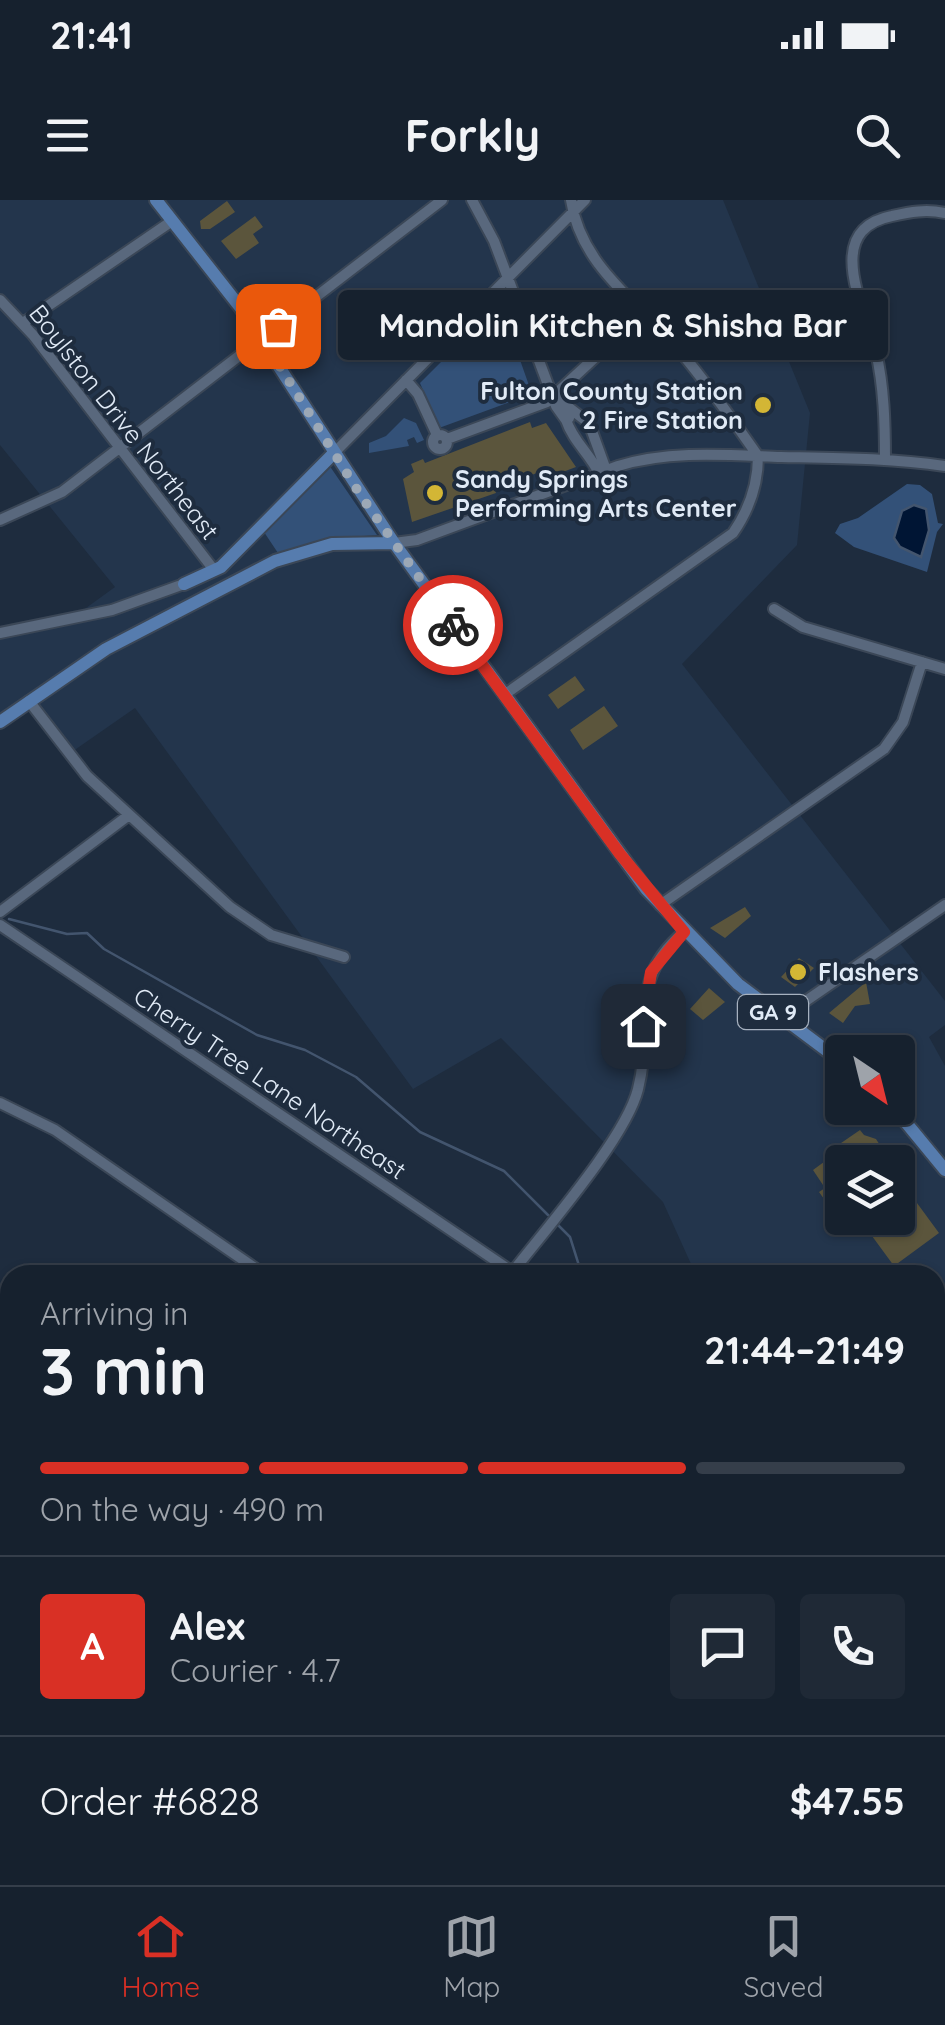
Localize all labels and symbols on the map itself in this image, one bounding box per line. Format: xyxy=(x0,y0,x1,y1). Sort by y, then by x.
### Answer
pin xyxy=(236,284,321,369)
callout: Mandolin Kitchen & Shisha Bar xyxy=(338,291,888,361)
street label: Boylston Drive Northeast xyxy=(23,298,226,545)
place label: Fulton County Station 2 Fire Station xyxy=(480,375,743,435)
marker: Fulton County Station 2 Fire Station xyxy=(752,394,774,416)
place label: Sandy Springs Performing Arts Center xyxy=(455,463,737,523)
marker: Sandy Springs Performing Arts Center xyxy=(424,482,446,504)
courier xyxy=(403,575,503,675)
place label: Flashers xyxy=(818,956,919,987)
marker: Flashers xyxy=(787,961,809,983)
street label: Cherry Tree Lane Northeast xyxy=(128,980,412,1185)
pin xyxy=(601,984,686,1069)
road number: GA 9 xyxy=(738,995,808,1029)
north arrow xyxy=(825,1035,915,1125)

